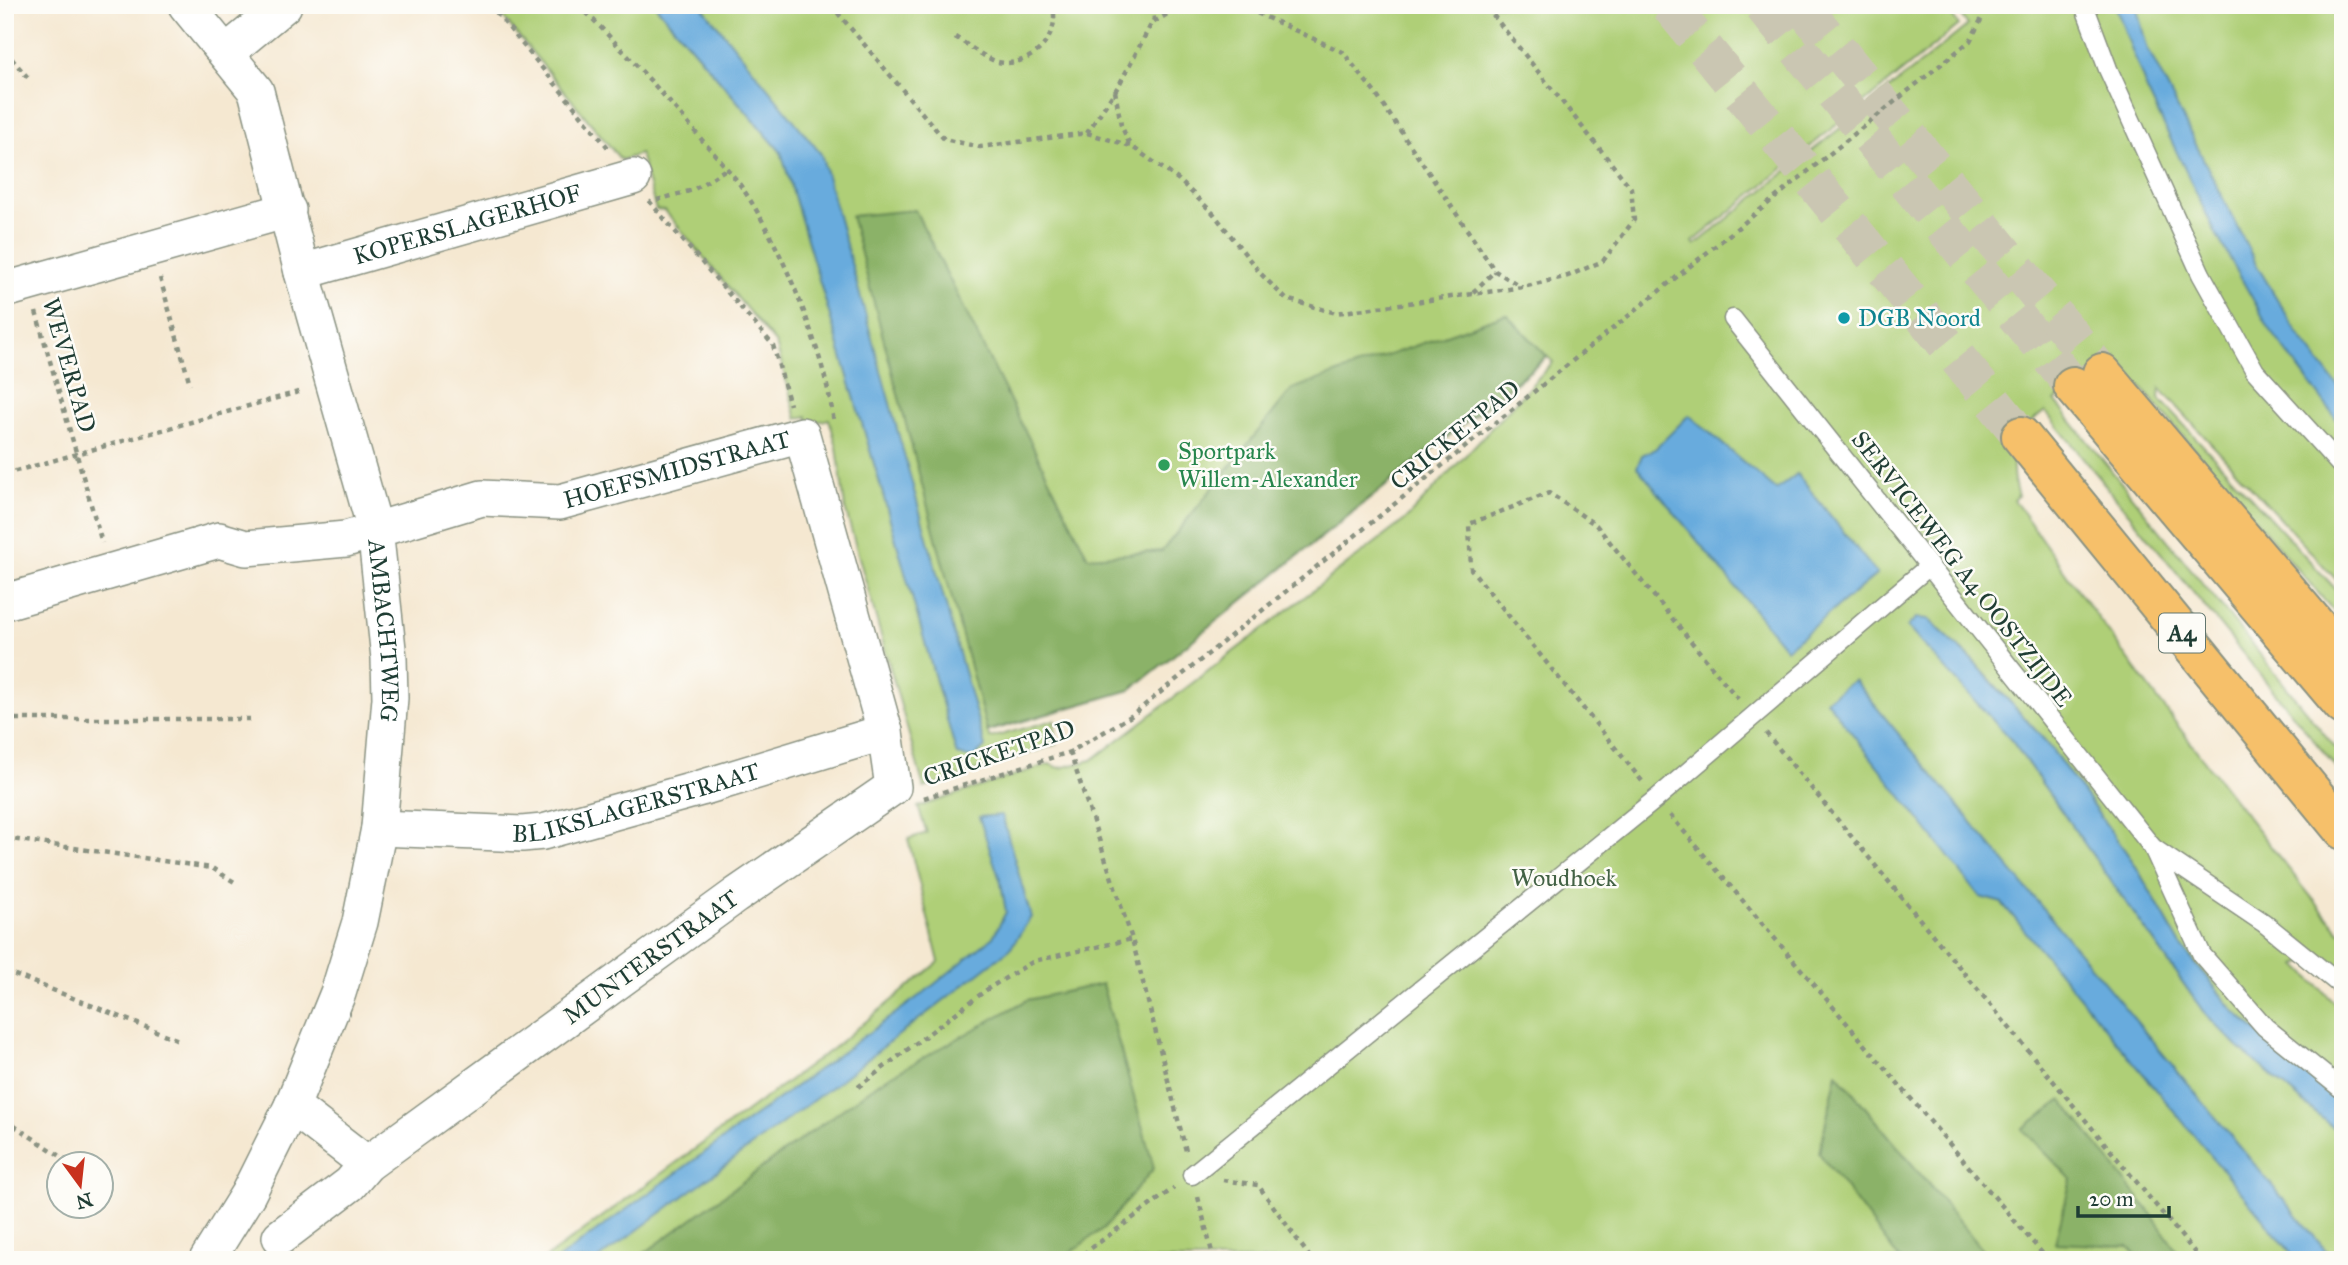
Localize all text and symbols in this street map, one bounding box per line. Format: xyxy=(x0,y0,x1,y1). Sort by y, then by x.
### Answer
street label: KOPERSLAGERHOF xyxy=(350,178,585,271)
street label: WEVERPAD xyxy=(35,294,103,436)
place label: DGB Noord xyxy=(1858,303,1981,333)
marker: DGB Noord xyxy=(1836,310,1852,326)
street label: CRICKETPAD xyxy=(1384,373,1526,497)
street label: HOEFSMIDSTRAAT xyxy=(560,424,794,515)
street label: SERVICEWEG A4 OOSTZIJDE xyxy=(1845,425,2079,713)
place label: Sportpark Willem-Alexander xyxy=(1178,436,1358,494)
marker: Sportpark Willem-Alexander xyxy=(1156,457,1172,473)
street label: AMBACHTWEG xyxy=(361,537,405,723)
road number: A4 xyxy=(2159,614,2205,652)
street label: CRICKETPAD xyxy=(919,713,1079,793)
street label: BLIKSLAGERSTRAAT xyxy=(511,756,763,849)
park label: Woudhoek xyxy=(1511,863,1618,893)
street label: MUNTERSTRAAT xyxy=(557,883,745,1031)
north arrow xyxy=(46,1150,116,1220)
scale bar xyxy=(2078,1174,2170,1218)
text: 20 m xyxy=(2089,1186,2134,1212)
text: N xyxy=(74,1188,95,1214)

